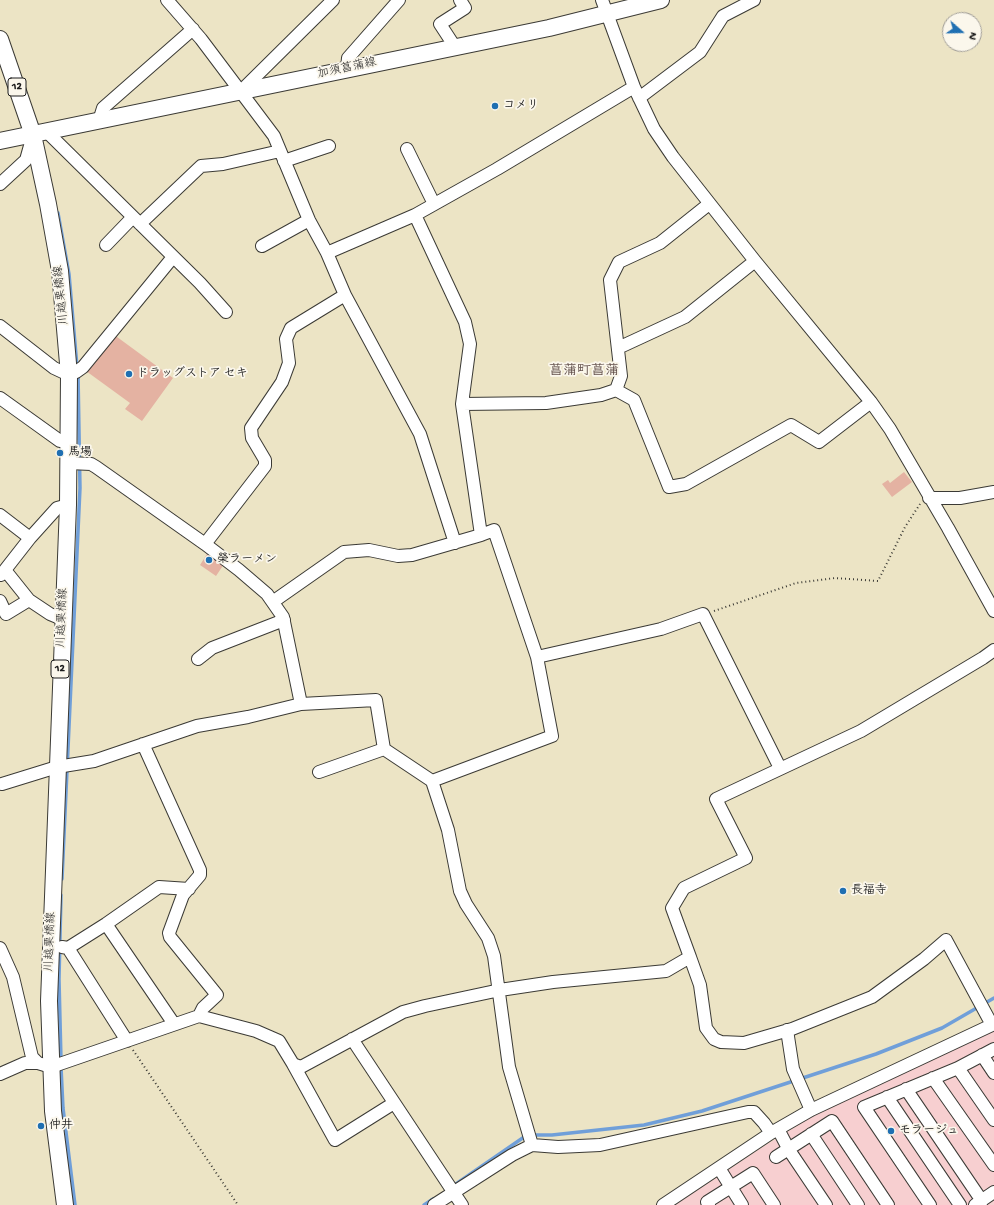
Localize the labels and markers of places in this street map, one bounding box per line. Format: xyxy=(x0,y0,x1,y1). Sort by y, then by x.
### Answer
place label: コメリ xyxy=(503,99,539,113)
marker: コメリ xyxy=(490,101,500,111)
place label: ドラッグストア セキ xyxy=(137,367,248,381)
marker: ドラッグストア セキ xyxy=(124,369,134,379)
place label: 馬場 xyxy=(68,446,92,460)
marker: 馬場 xyxy=(55,448,65,458)
place label: 榮ラーメン xyxy=(217,553,277,567)
marker: 榮ラーメン xyxy=(204,555,214,565)
place label: 長福寺 xyxy=(851,884,887,898)
marker: 長福寺 xyxy=(838,886,848,896)
place label: 仲井 xyxy=(49,1119,73,1133)
marker: 仲井 xyxy=(36,1121,46,1131)
place label: モラージュ xyxy=(899,1124,959,1138)
marker: モラージュ xyxy=(886,1126,896,1136)

